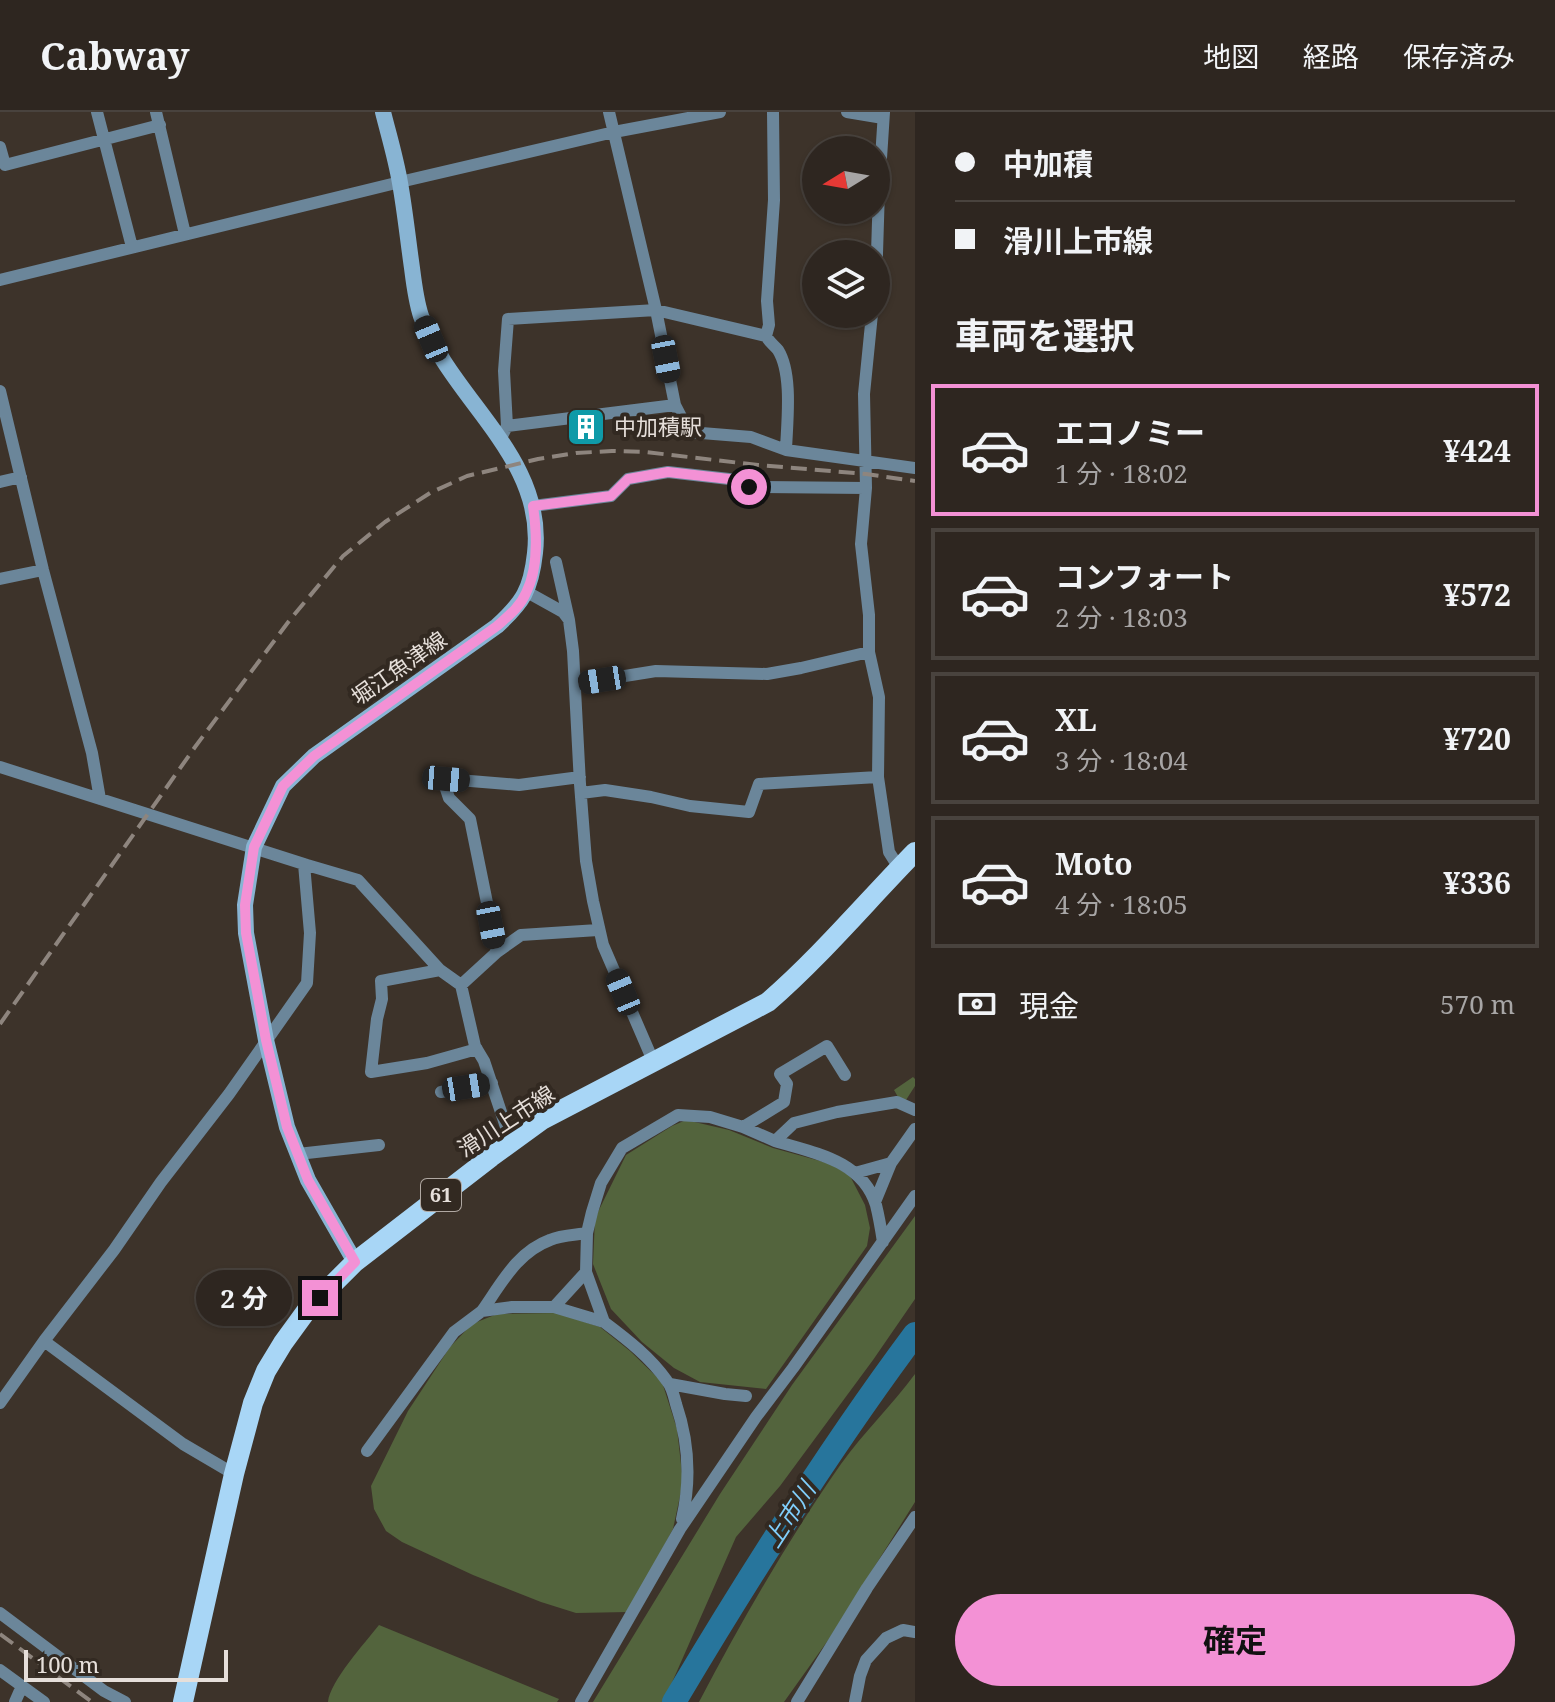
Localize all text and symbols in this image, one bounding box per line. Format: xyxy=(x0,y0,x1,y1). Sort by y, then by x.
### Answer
text: Cabway xyxy=(40,29,189,81)
text: 地図 xyxy=(1203,37,1259,75)
text: 経路 xyxy=(1303,37,1359,75)
text: 保存済み xyxy=(1403,37,1515,75)
north arrow xyxy=(802,136,890,224)
map controls xyxy=(802,136,890,328)
text: 中加積 xyxy=(1003,143,1093,184)
text: 滑川上市線 xyxy=(1003,220,1153,261)
button: layers xyxy=(802,240,890,328)
text: 車両を選択 xyxy=(955,311,1135,360)
car xyxy=(411,312,451,366)
car xyxy=(650,333,682,385)
building icon: 中加積駅 xyxy=(565,406,607,448)
place label: 中加積駅 xyxy=(614,411,702,441)
text: エコノミー xyxy=(1055,412,1205,453)
icon: car xyxy=(959,414,1031,486)
text: ¥424 xyxy=(1443,430,1511,471)
text: 1 分 · 18:02 xyxy=(1055,455,1188,491)
route start xyxy=(731,469,767,505)
text: コンフォート xyxy=(1055,556,1234,597)
icon: car xyxy=(959,558,1031,630)
text: ¥572 xyxy=(1443,574,1511,615)
text: 2 分 · 18:03 xyxy=(1055,599,1188,635)
street label: 堀江魚津線 xyxy=(345,623,452,711)
car xyxy=(576,664,628,696)
text: XL xyxy=(1055,699,1097,740)
icon: car xyxy=(959,702,1031,774)
text: ¥720 xyxy=(1443,718,1511,759)
text: 3 分 · 18:04 xyxy=(1055,742,1188,778)
car xyxy=(421,765,471,793)
text: Moto xyxy=(1055,843,1133,884)
icon: car xyxy=(959,846,1031,918)
text: ¥336 xyxy=(1443,862,1511,903)
text: 4 分 · 18:05 xyxy=(1055,886,1188,922)
car xyxy=(475,899,507,951)
car xyxy=(603,965,643,1019)
icon: cash xyxy=(955,982,999,1026)
text: 現金 xyxy=(1019,985,1079,1026)
text: 570 m xyxy=(1440,986,1515,1022)
car xyxy=(440,1071,492,1103)
street label: 滑川上市線 xyxy=(451,1078,560,1163)
road number: 61 xyxy=(421,1179,461,1211)
callout: 2 分 xyxy=(196,1270,292,1326)
text: 2 分 xyxy=(220,1280,268,1316)
route end xyxy=(302,1280,338,1316)
water label: 上市川 xyxy=(755,1472,824,1553)
button: 確定 xyxy=(955,1594,1515,1686)
scale bar xyxy=(24,1646,228,1682)
text: 100 m xyxy=(36,1649,99,1679)

